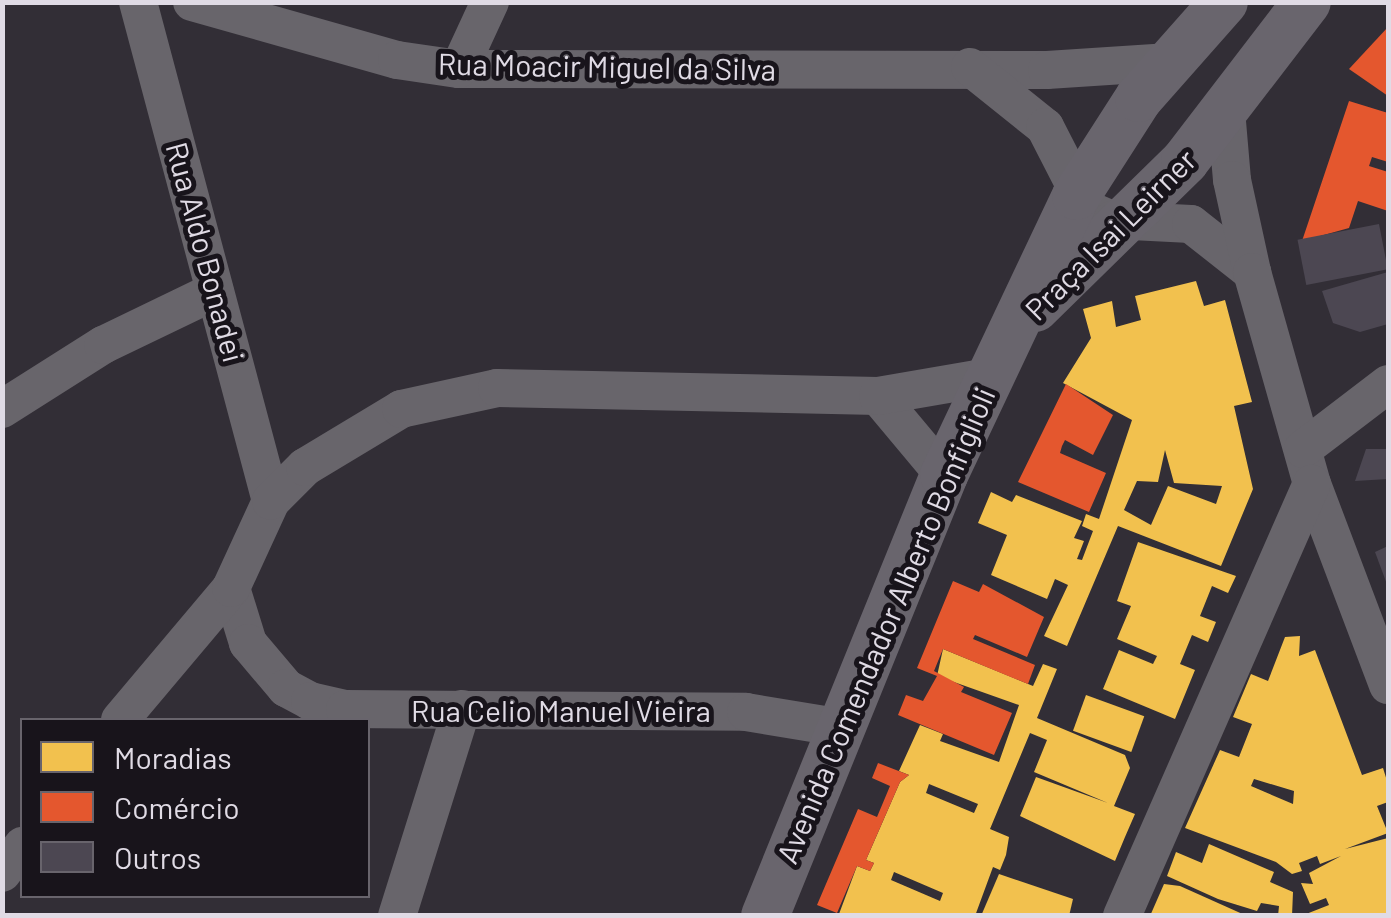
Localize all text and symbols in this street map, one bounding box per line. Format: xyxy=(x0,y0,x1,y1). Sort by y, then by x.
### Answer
street label: Rua Moacir Miguel da Silva xyxy=(438,45,776,87)
street label: Rua Aldo Bonadei xyxy=(159,138,253,366)
street label: Praça Isai Leirner xyxy=(1017,141,1203,327)
street label: Avenida Comendador Alberto Bonfiglioli xyxy=(768,382,1002,868)
street label: Rua Celio Manuel Vieira xyxy=(411,692,711,728)
legend xyxy=(20,718,370,898)
text: Moradias xyxy=(114,739,232,775)
text: Comércio xyxy=(114,789,240,825)
text: Outros xyxy=(114,839,201,875)

